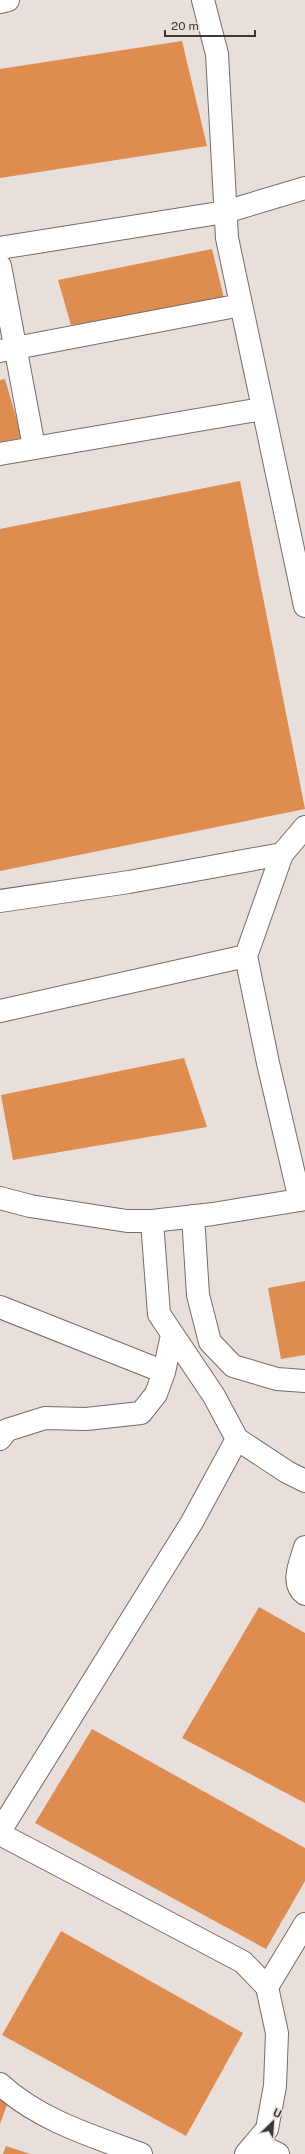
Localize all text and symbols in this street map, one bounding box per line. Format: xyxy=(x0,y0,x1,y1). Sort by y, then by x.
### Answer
scale bar xyxy=(165,12,255,38)
text: 20 m xyxy=(171,19,199,33)
north arrow xyxy=(253,2102,293,2142)
text: U xyxy=(271,2106,283,2120)

